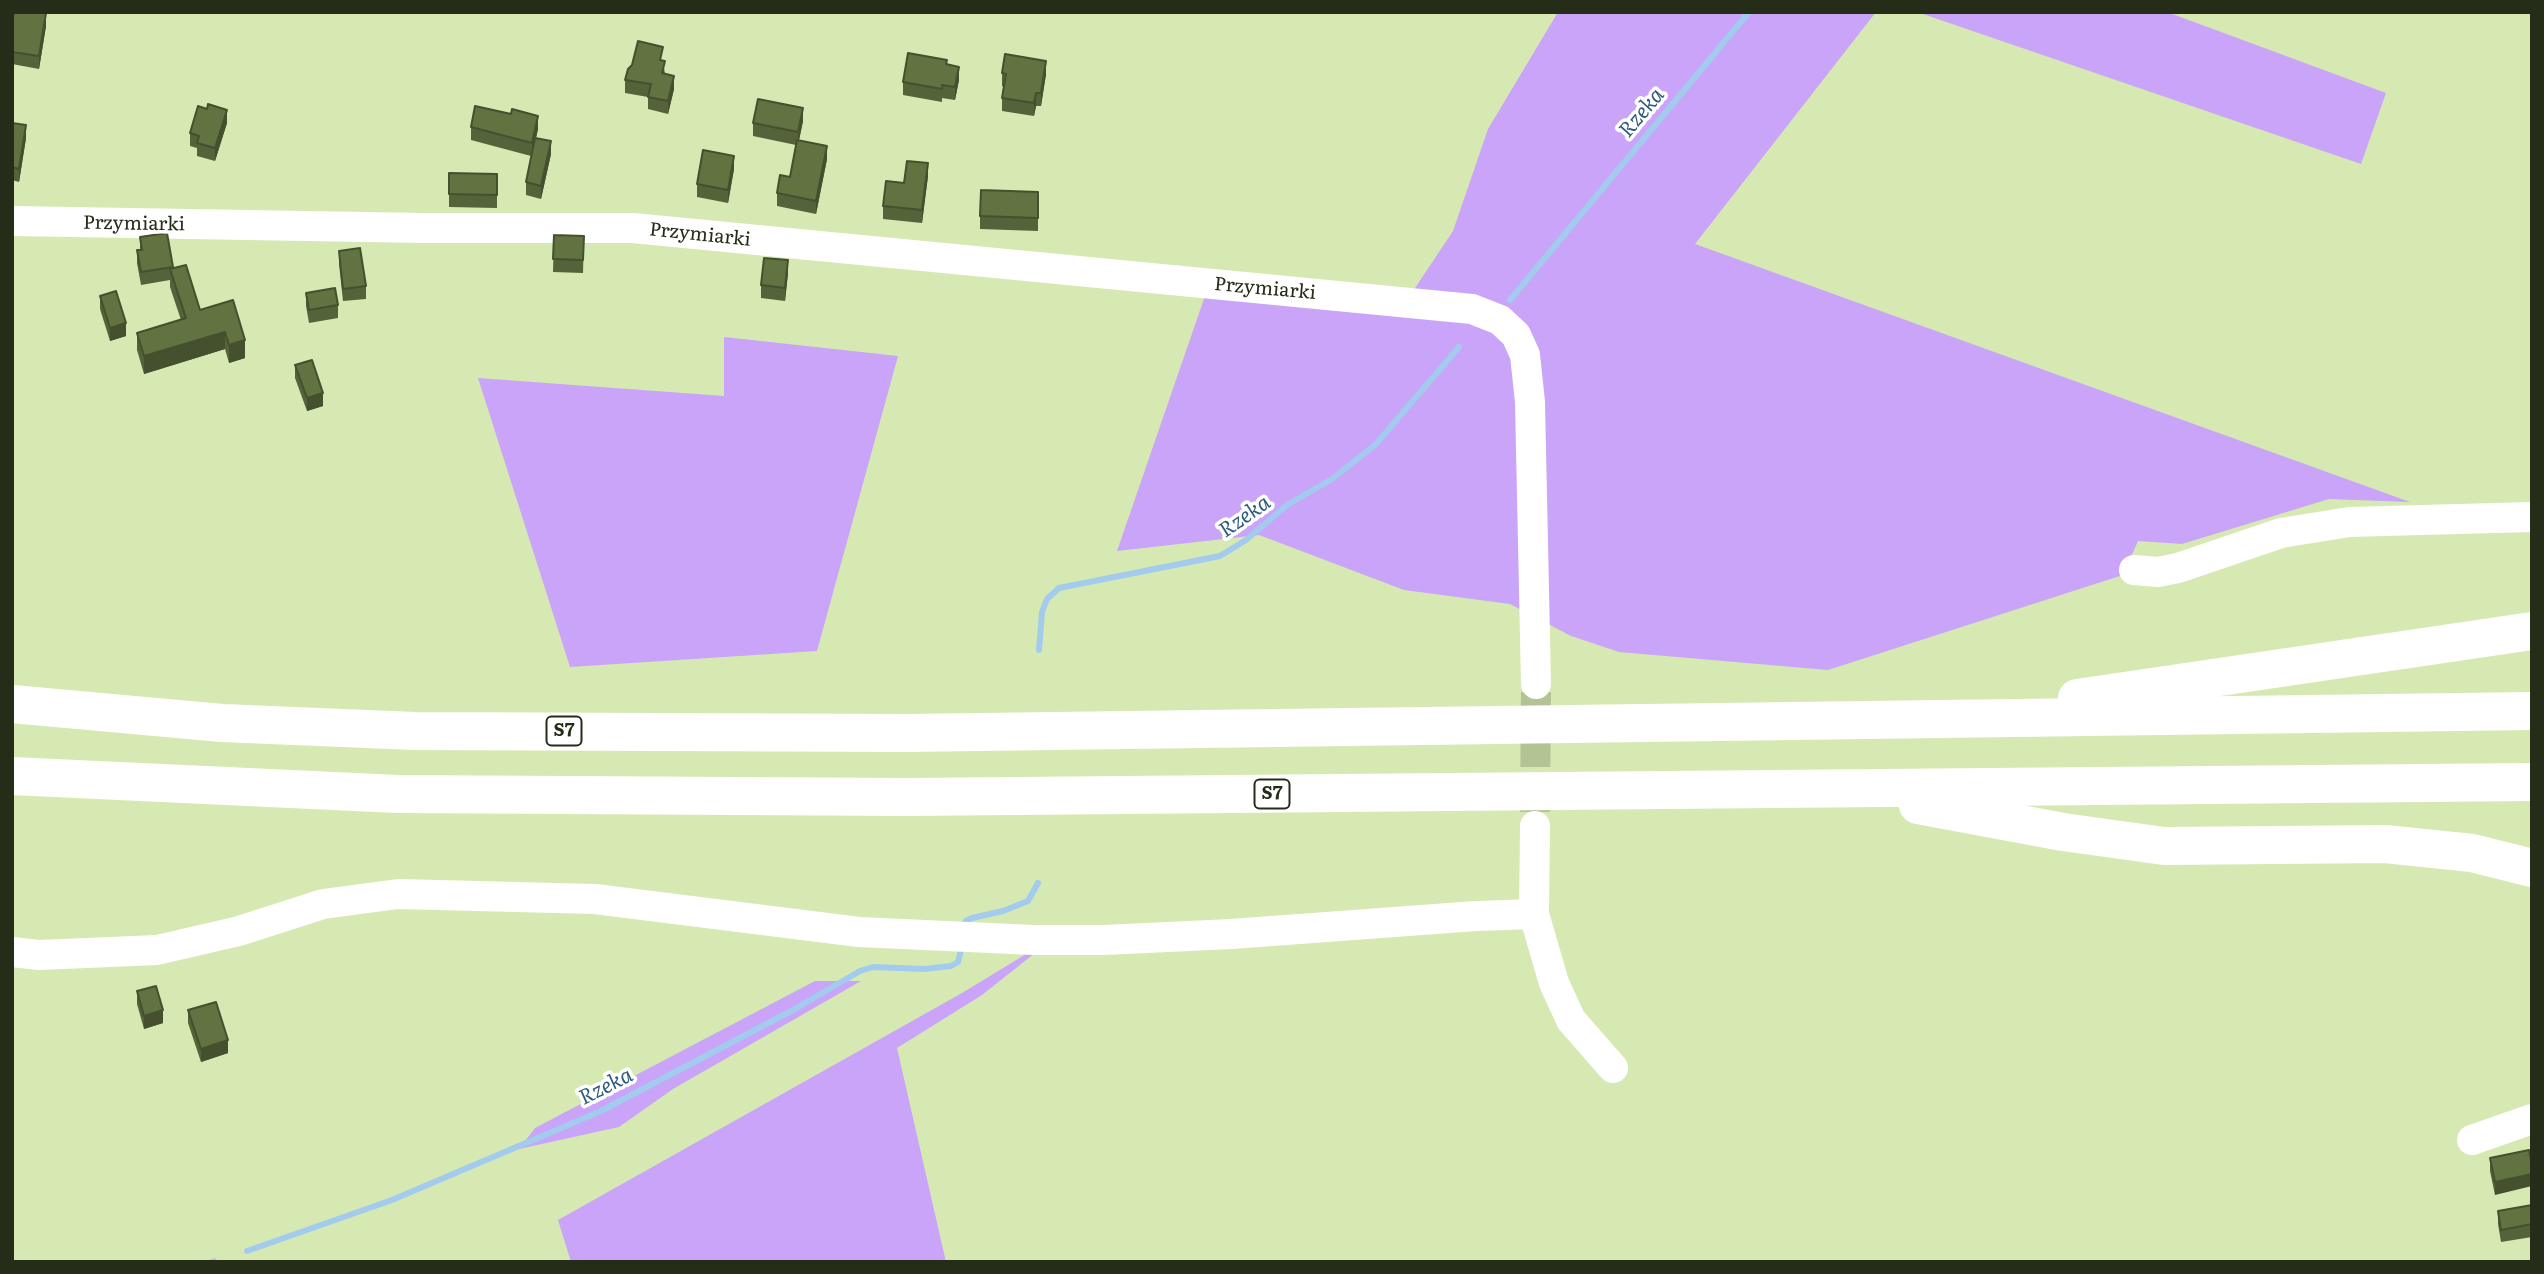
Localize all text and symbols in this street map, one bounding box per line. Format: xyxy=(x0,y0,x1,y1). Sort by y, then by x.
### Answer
water label: Rzeka xyxy=(1614,83,1670,143)
street label: Przymiarki xyxy=(83,212,185,236)
street label: Przymiarki xyxy=(648,218,752,252)
street label: Przymiarki xyxy=(1213,273,1317,305)
water label: Rzeka xyxy=(1215,490,1275,544)
road number: S7 xyxy=(546,716,582,746)
road number: S7 xyxy=(1254,780,1290,808)
water label: Rzeka xyxy=(575,1063,637,1111)

